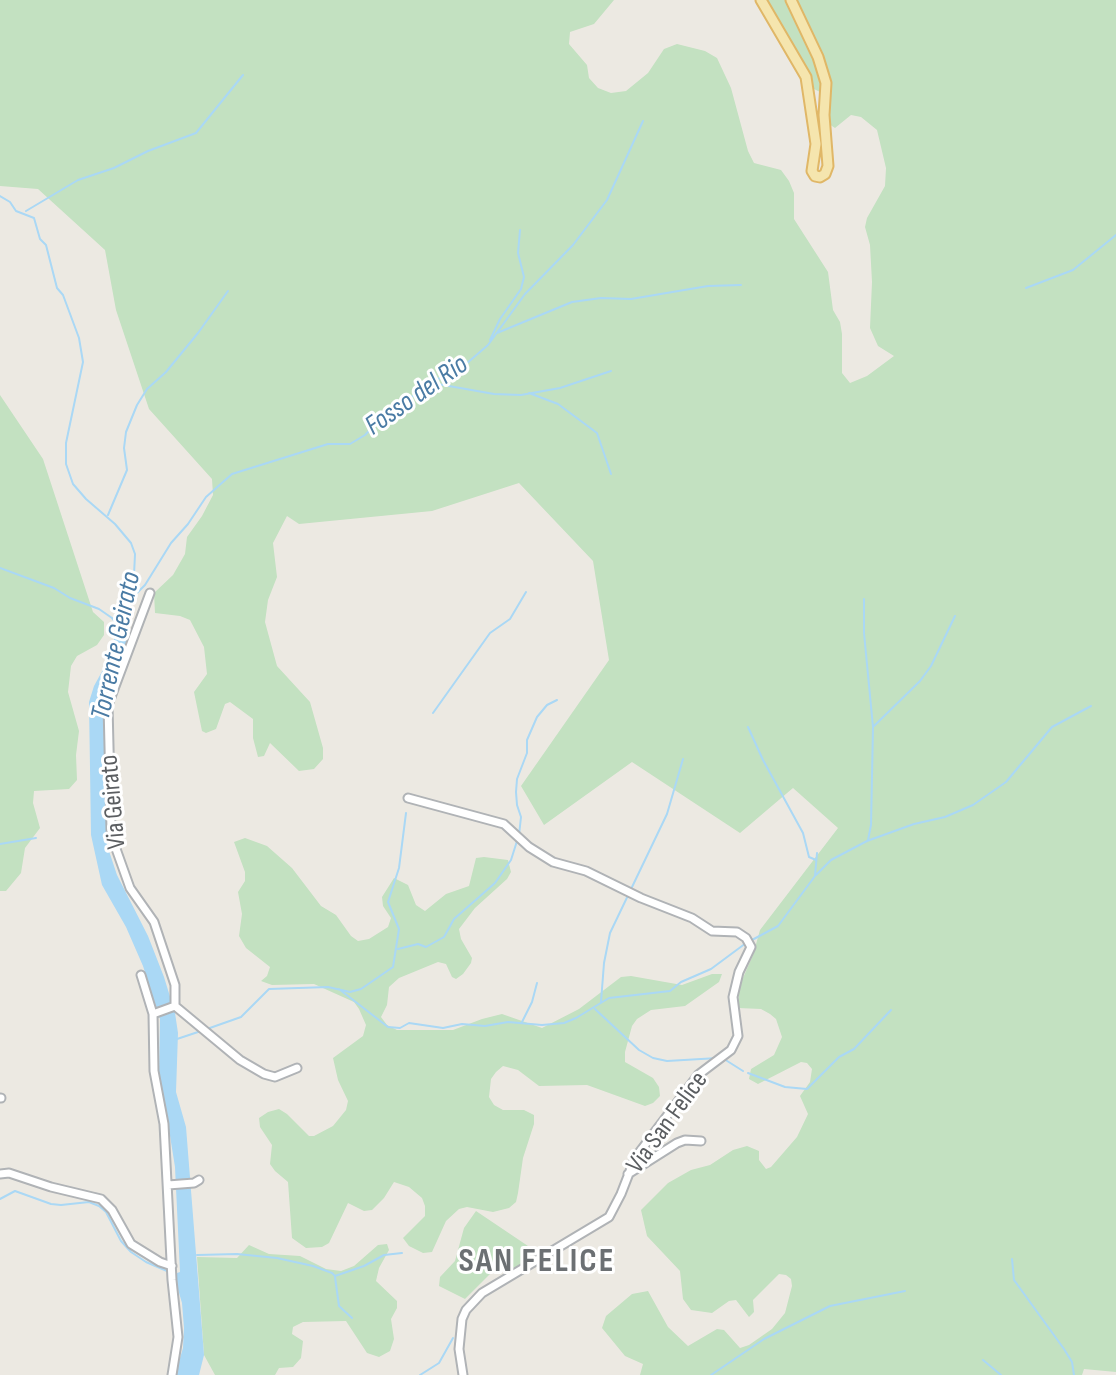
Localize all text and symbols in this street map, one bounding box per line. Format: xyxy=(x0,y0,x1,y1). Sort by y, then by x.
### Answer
water label: Fosso del Rio xyxy=(359,348,475,444)
water label: Torrente Geirato xyxy=(85,569,149,723)
street label: Via Geirato xyxy=(94,754,134,850)
street label: Via San Felice xyxy=(621,1066,715,1180)
district label: SAN FELICE xyxy=(458,1242,616,1282)

